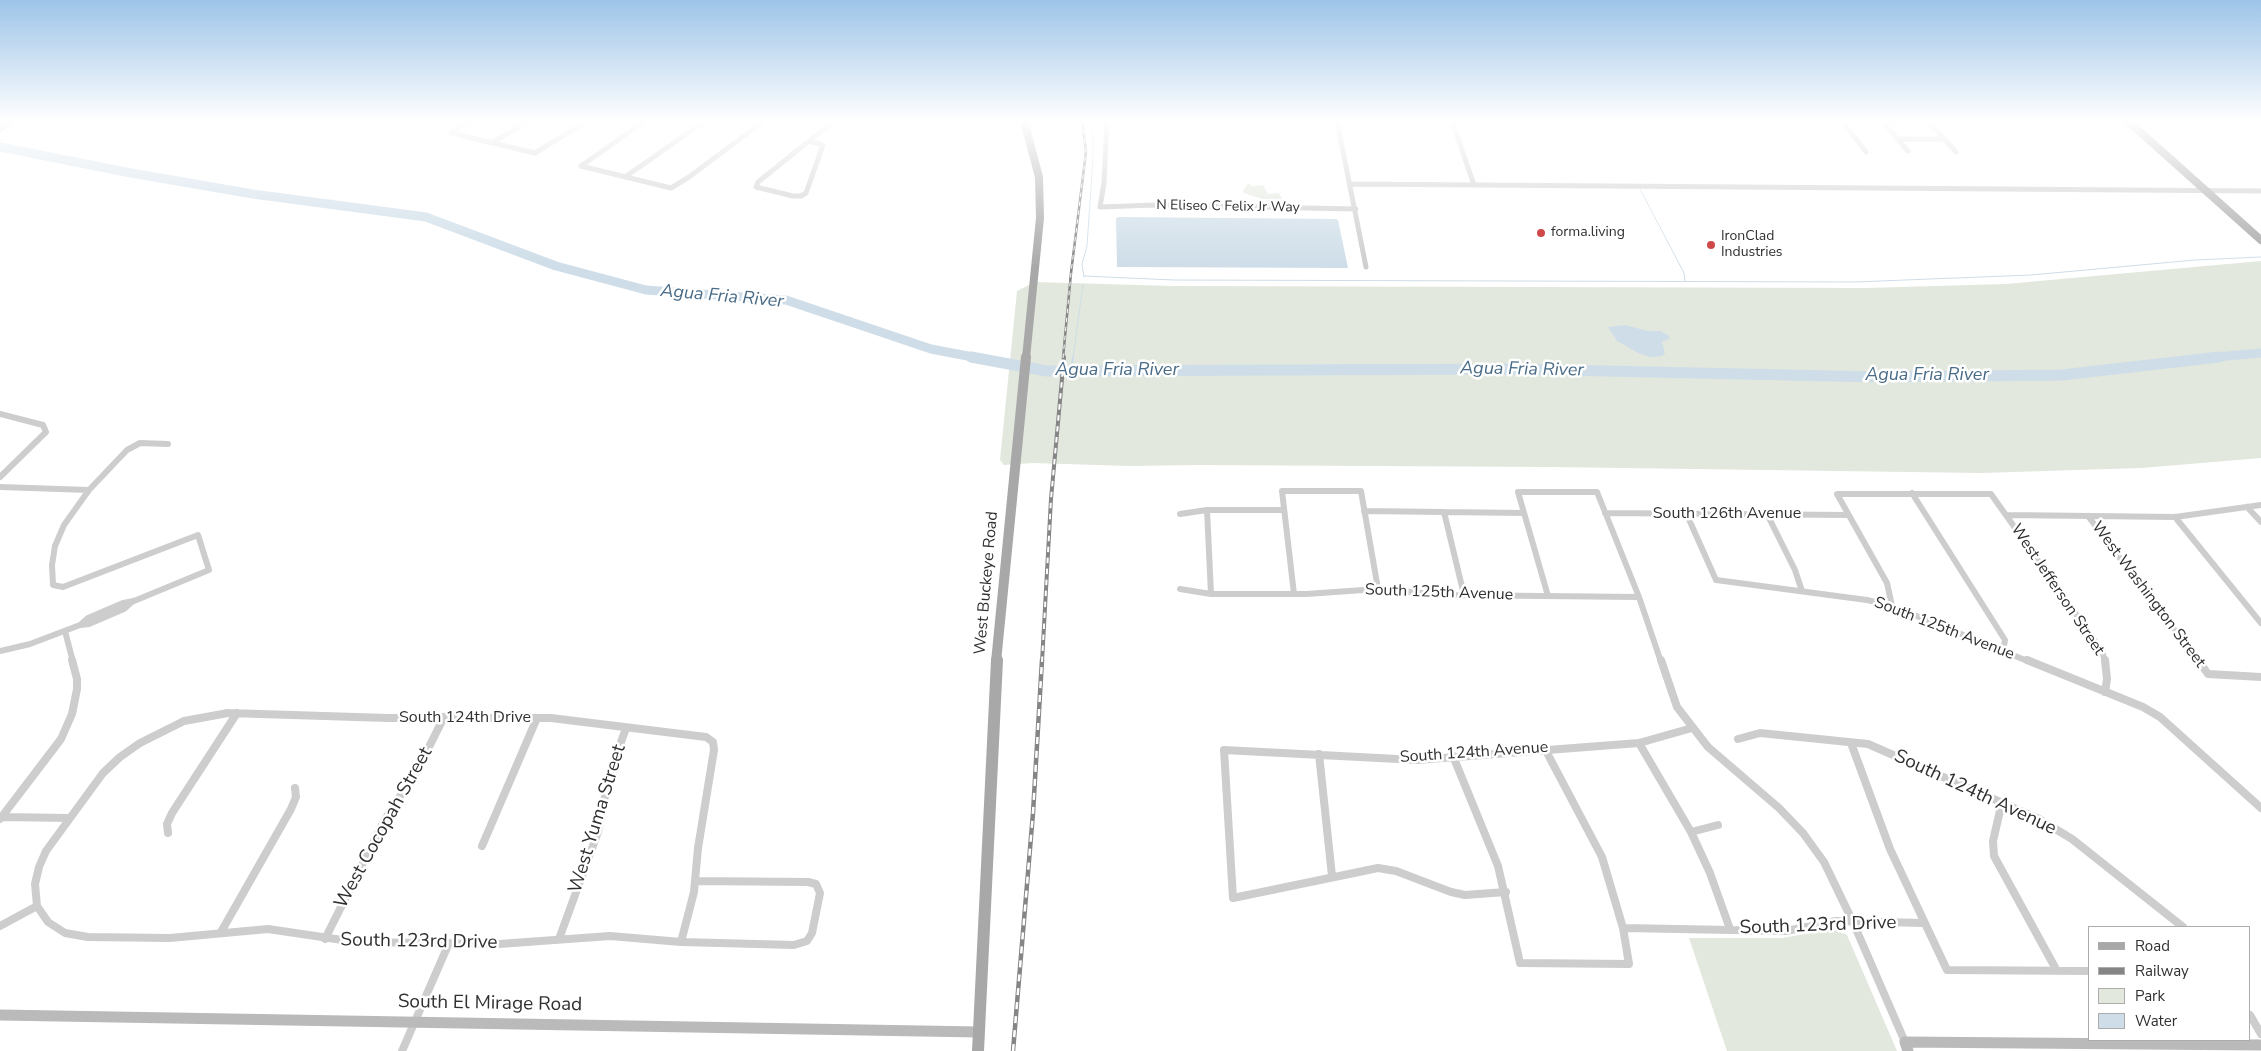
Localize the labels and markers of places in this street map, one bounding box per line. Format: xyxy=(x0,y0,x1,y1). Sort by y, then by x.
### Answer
place label: forma.living xyxy=(1551,225,1625,241)
marker: forma.living xyxy=(1535,227,1547,239)
place label: IronClad Industries xyxy=(1721,229,1783,262)
marker: IronClad Industries xyxy=(1705,239,1717,251)

